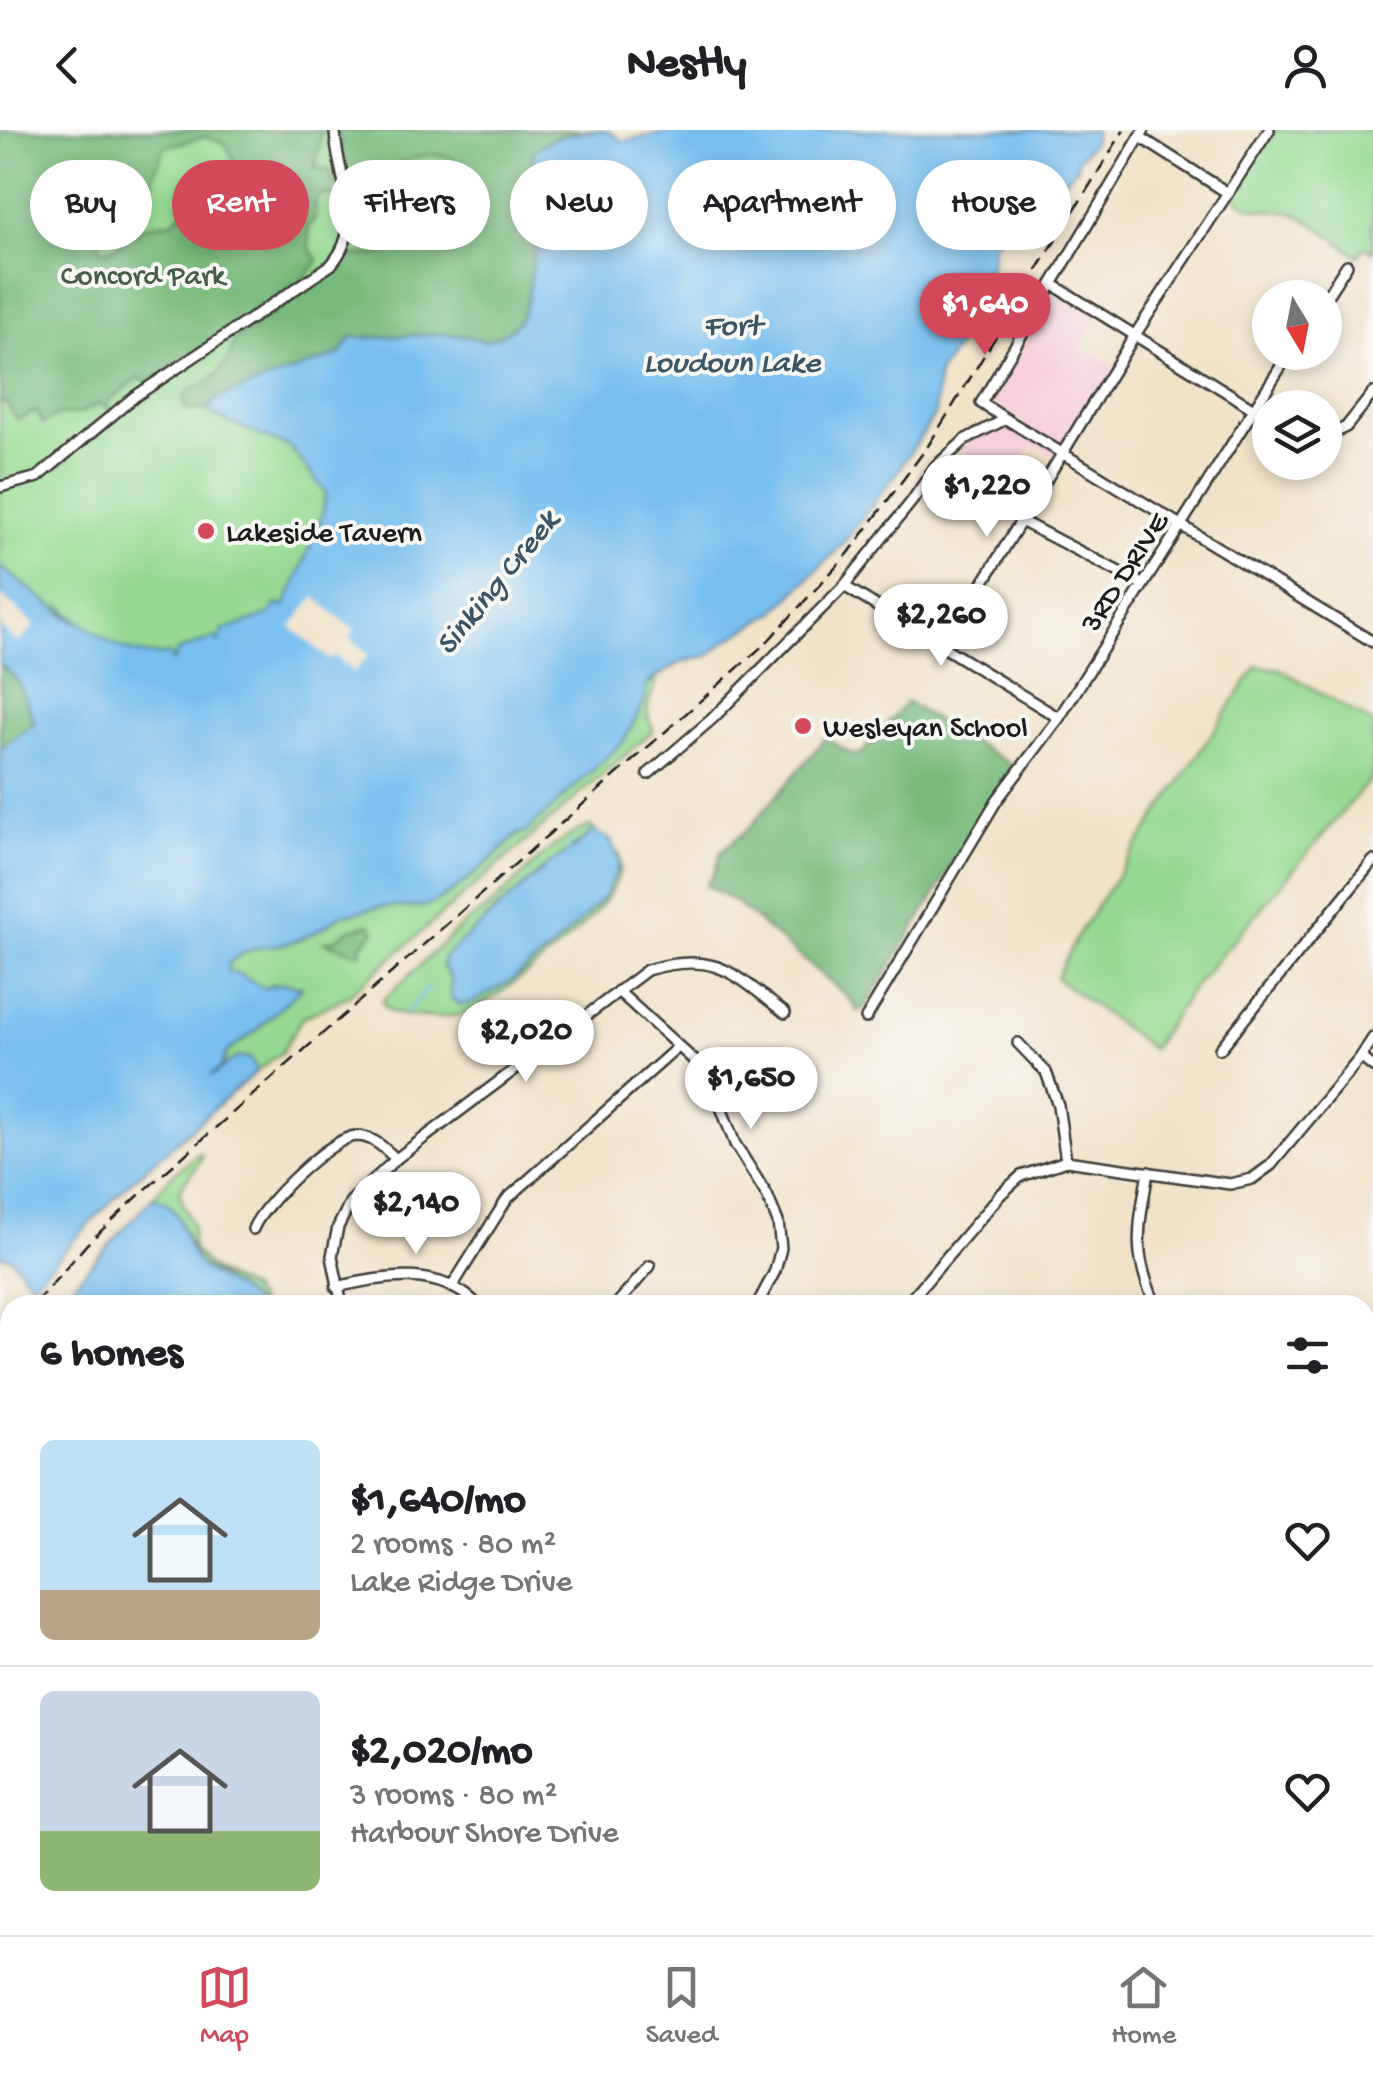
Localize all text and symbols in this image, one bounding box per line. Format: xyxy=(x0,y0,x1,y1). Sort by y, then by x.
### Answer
icon: back xyxy=(40,38,95,93)
icon: person xyxy=(1278,38,1333,93)
text: Nestly xyxy=(627,39,746,92)
chip: Buy xyxy=(30,160,152,250)
chip: Rent xyxy=(172,160,309,250)
chip: Filters xyxy=(329,160,490,250)
chip: New xyxy=(510,160,648,250)
chip: Apartment xyxy=(668,160,896,250)
chip: House xyxy=(916,160,1071,250)
park label: Concord Park xyxy=(61,261,228,296)
pin: $1,640 xyxy=(904,273,1066,358)
north arrow xyxy=(1252,280,1342,370)
map controls xyxy=(1252,280,1342,480)
text: $1,640 xyxy=(942,286,1028,324)
water label: Fort Loudoun Lake xyxy=(644,309,822,384)
button: layers xyxy=(1252,390,1342,480)
pin: $1,220 xyxy=(906,455,1068,540)
text: $1,220 xyxy=(944,468,1030,506)
water label: Sinking Creek xyxy=(429,502,570,664)
street label: 3RD DRIVE xyxy=(1075,506,1179,641)
place label: Lakeside Tavern xyxy=(226,518,422,553)
marker: Lakeside Tavern xyxy=(195,520,217,542)
pin: $2,260 xyxy=(860,584,1022,669)
text: $2,260 xyxy=(896,597,986,635)
place label: Wesleyan School xyxy=(823,713,1028,748)
marker: Wesleyan School xyxy=(792,715,814,737)
pin: $2,020 xyxy=(445,1000,607,1085)
text: $2,020 xyxy=(480,1013,572,1051)
pin: $1,650 xyxy=(670,1047,832,1132)
text: $1,650 xyxy=(707,1060,795,1098)
pin: $2,140 xyxy=(335,1172,497,1257)
text: $2,140 xyxy=(373,1185,459,1223)
icon: filters xyxy=(1280,1328,1335,1383)
text: 6 homes xyxy=(40,1331,183,1380)
text: $1,640/mo xyxy=(350,1478,526,1527)
icon: home xyxy=(120,1480,240,1600)
icon: heart xyxy=(1280,1513,1335,1568)
text: 2 rooms · 80 m² xyxy=(350,1527,556,1565)
text: Lake Ridge Drive xyxy=(350,1565,572,1603)
text: $2,020/mo xyxy=(350,1729,533,1778)
icon: home xyxy=(120,1731,240,1851)
icon: heart xyxy=(1280,1764,1335,1819)
text: 3 rooms · 80 m² xyxy=(350,1778,557,1816)
text: Harbour Shore Drive xyxy=(350,1816,619,1854)
tab: Map xyxy=(197,1960,252,2053)
tab: Saved xyxy=(646,1960,717,2053)
tab: Home xyxy=(1111,1960,1176,2053)

